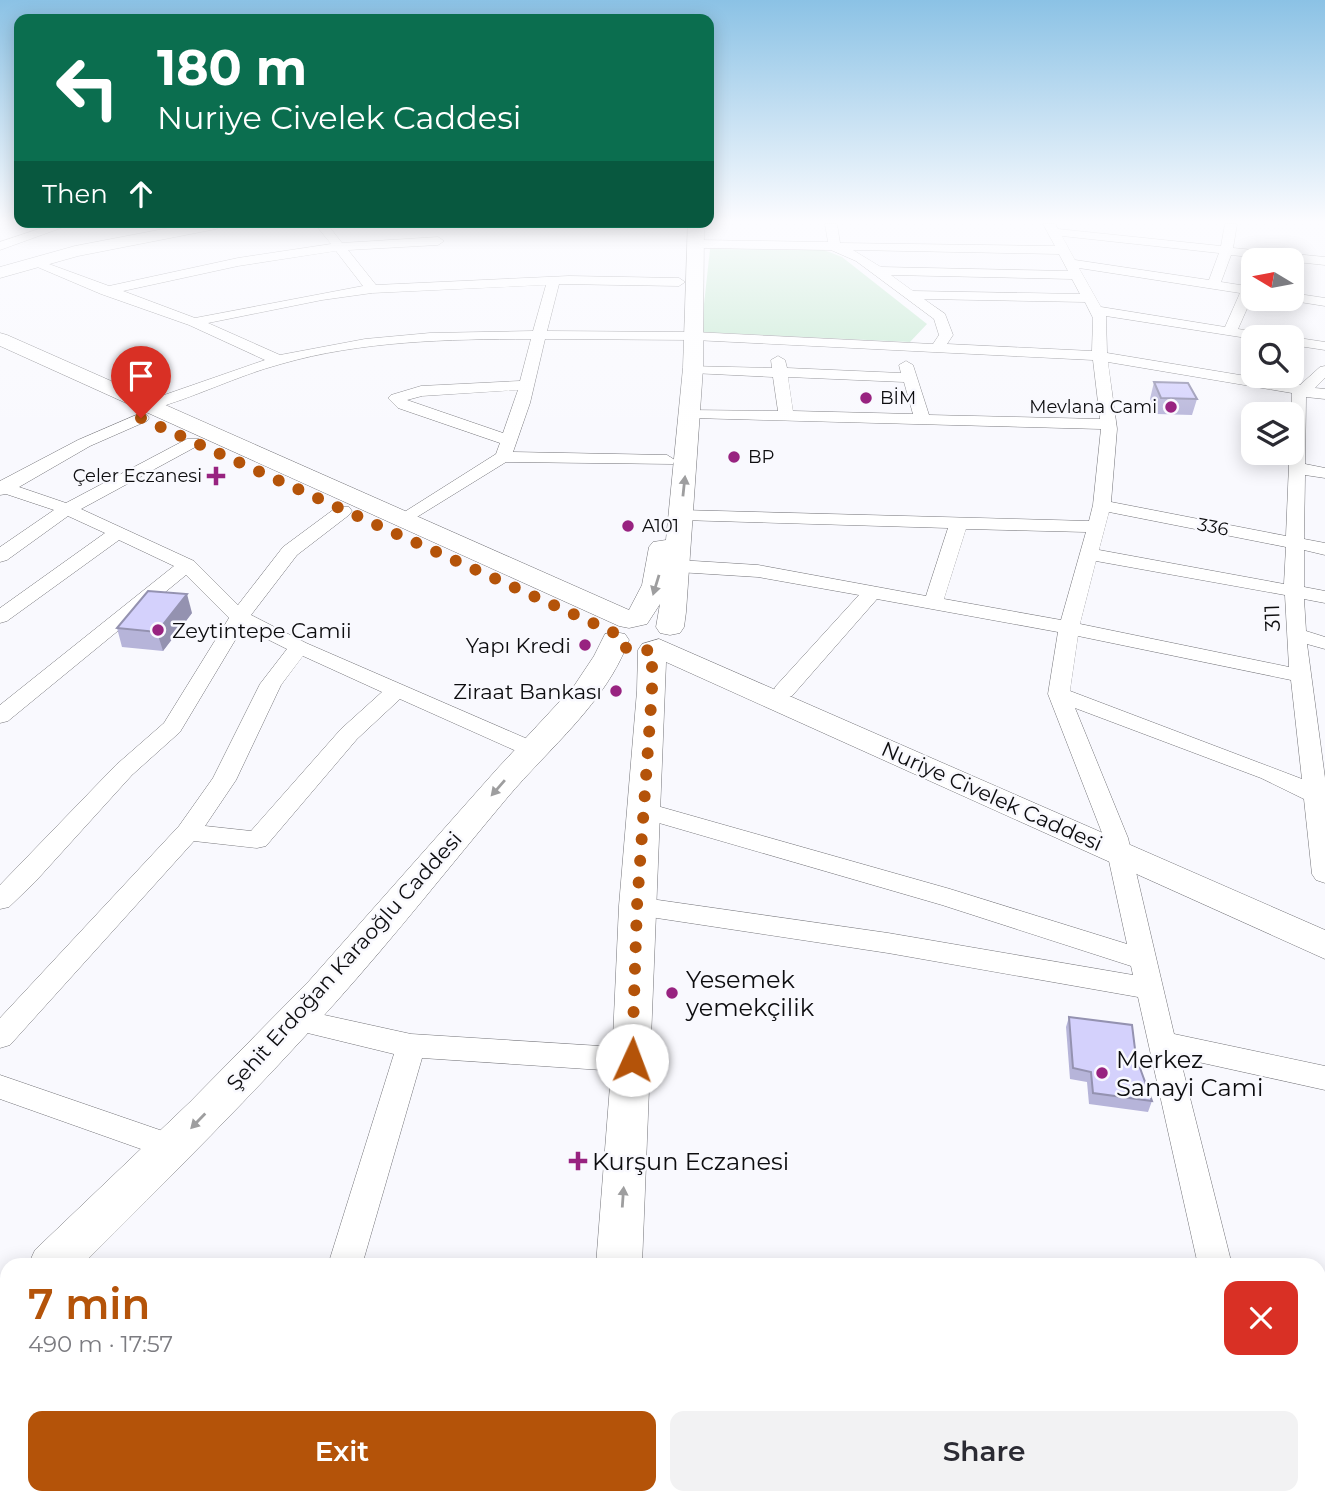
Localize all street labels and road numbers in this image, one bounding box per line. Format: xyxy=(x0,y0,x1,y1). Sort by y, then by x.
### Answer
street label: 336 xyxy=(1196,513,1230,541)
street label: 311 xyxy=(1259,604,1285,632)
street label: Nuriye Civelek Caddesi xyxy=(878,736,1106,856)
street label: Şehit Erdoğan Karaoğlu Caddesi xyxy=(221,827,467,1095)

